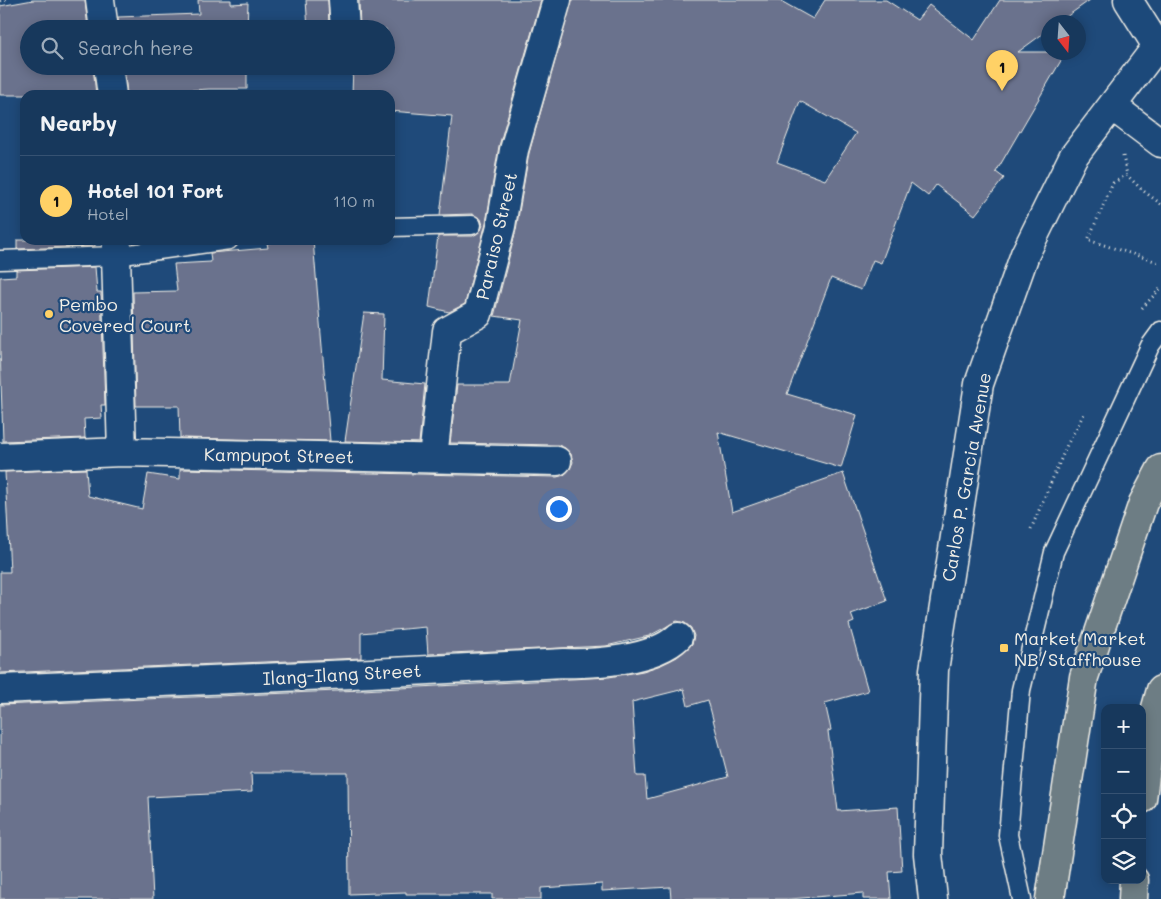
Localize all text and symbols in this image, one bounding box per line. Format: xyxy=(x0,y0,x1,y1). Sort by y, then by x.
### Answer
north arrow xyxy=(1041,15,1086,60)
search box xyxy=(20,20,395,75)
icon: search xyxy=(38,34,66,62)
text: Search here xyxy=(78,35,194,60)
pin: 1 xyxy=(986,50,1018,91)
text: Nearby xyxy=(40,109,117,136)
street label: Paraiso Street xyxy=(470,170,522,302)
text: Hotel 101 Fort xyxy=(87,178,224,203)
text: 1 xyxy=(52,190,60,211)
text: 110 m xyxy=(333,190,375,211)
text: Hotel xyxy=(87,203,129,224)
place label: Pembo Covered Court xyxy=(59,292,191,337)
marker: Pembo Covered Court xyxy=(43,308,55,320)
street label: Carlos P. Garcia Avenue xyxy=(936,371,996,583)
street label: Kampupot Street xyxy=(204,442,354,468)
your location xyxy=(546,496,572,522)
place label: Market Market NB/Staffhouse xyxy=(1014,626,1146,671)
marker: Market Market NB/Staffhouse xyxy=(998,642,1010,654)
street label: Ilang-Ilang Street xyxy=(262,658,422,690)
map controls xyxy=(1101,704,1146,884)
button: + xyxy=(1101,704,1146,749)
button: − xyxy=(1101,749,1146,794)
button: locate xyxy=(1101,794,1146,839)
button: layers xyxy=(1101,839,1146,884)

